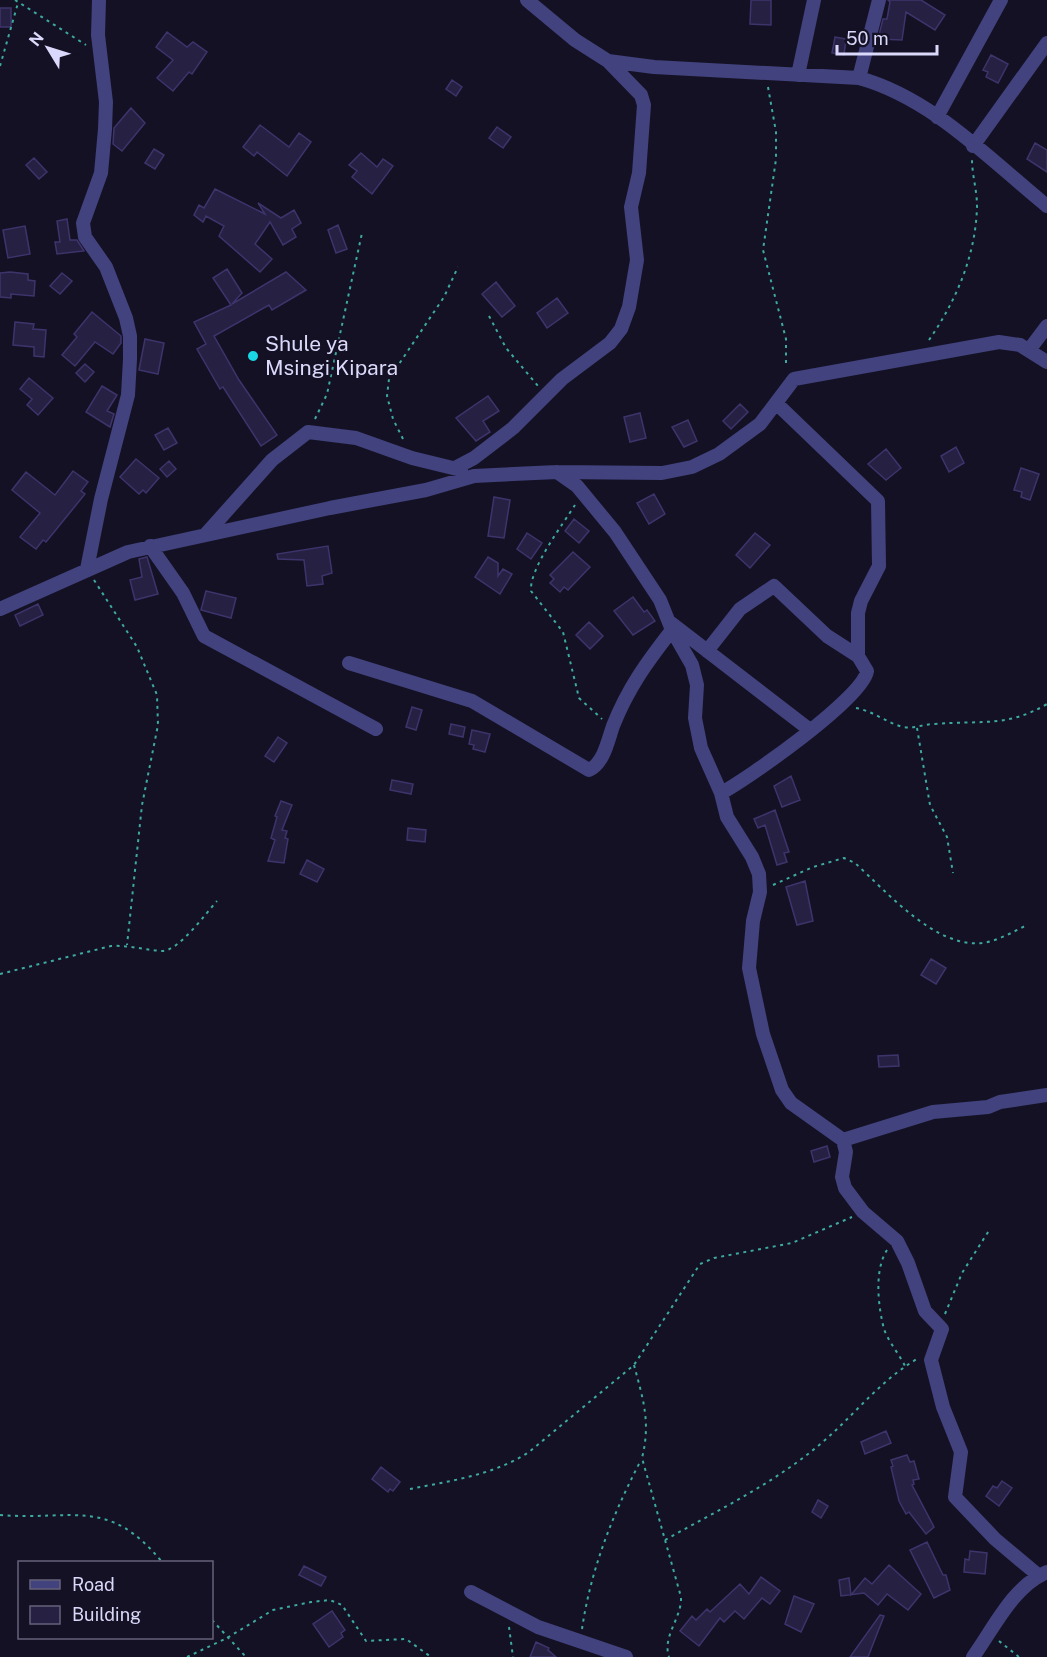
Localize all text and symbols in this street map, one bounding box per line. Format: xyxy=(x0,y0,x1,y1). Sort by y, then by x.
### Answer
north arrow xyxy=(18,18,78,78)
scale bar xyxy=(837,18,938,56)
text: N xyxy=(25,28,48,50)
text: 50 m xyxy=(846,28,889,49)
place label: Shule ya Msingi Kipara xyxy=(265,331,398,380)
marker: Shule ya Msingi Kipara xyxy=(246,349,260,363)
legend xyxy=(18,1561,213,1639)
text: Road xyxy=(72,1574,115,1595)
text: Building xyxy=(72,1604,141,1625)

